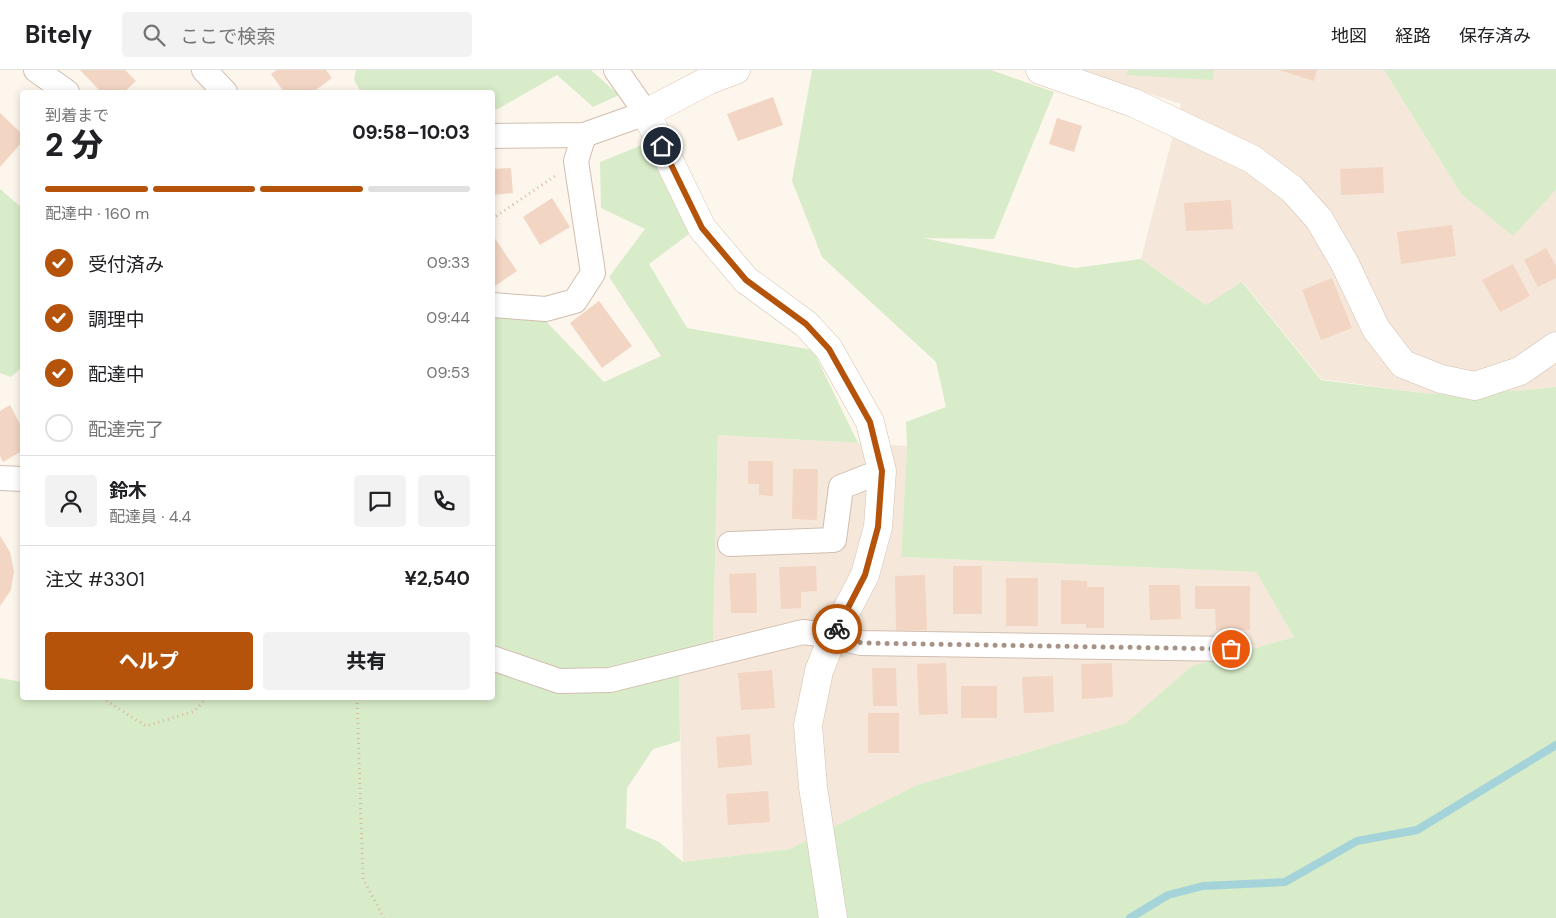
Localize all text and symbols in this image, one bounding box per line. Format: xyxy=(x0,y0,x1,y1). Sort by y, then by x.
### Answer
search box xyxy=(122,12,472,57)
text: Bitely xyxy=(25,19,92,50)
icon: search xyxy=(140,21,168,49)
text: ここで検索 xyxy=(180,24,275,49)
text: 地図 xyxy=(1331,24,1367,48)
text: 経路 xyxy=(1395,24,1431,48)
text: 保存済み xyxy=(1459,24,1531,48)
text: 到着まで xyxy=(45,105,109,126)
text: 09:58–10:03 xyxy=(352,120,470,145)
text: 2 分 xyxy=(45,124,103,166)
pin xyxy=(641,125,683,167)
icon: home xyxy=(648,132,676,160)
text: 配達中 · 160 m xyxy=(45,203,149,224)
icon: check xyxy=(45,249,73,277)
text: 受付済み xyxy=(88,252,164,277)
text: 09:33 xyxy=(427,252,470,273)
icon: check xyxy=(45,304,73,332)
text: 調理中 xyxy=(88,307,145,332)
text: 09:44 xyxy=(426,307,470,328)
icon: check xyxy=(45,359,73,387)
text: 配達中 xyxy=(88,362,145,387)
text: 09:53 xyxy=(427,362,470,383)
text: 配達完了 xyxy=(88,417,164,442)
button: person xyxy=(45,475,97,527)
button: chat xyxy=(354,475,406,527)
button: phone xyxy=(418,475,470,527)
text: 鈴木 xyxy=(109,478,147,503)
text: 配達員 · 4.4 xyxy=(109,506,191,527)
text: ¥2,540 xyxy=(404,566,470,591)
text: 注文 #3301 xyxy=(45,567,145,592)
courier xyxy=(812,604,862,654)
icon: bike xyxy=(823,615,851,643)
pin xyxy=(1210,628,1252,670)
button: ヘルプ xyxy=(45,632,253,690)
button: 共有 xyxy=(263,632,470,690)
icon: bag xyxy=(1217,635,1245,663)

